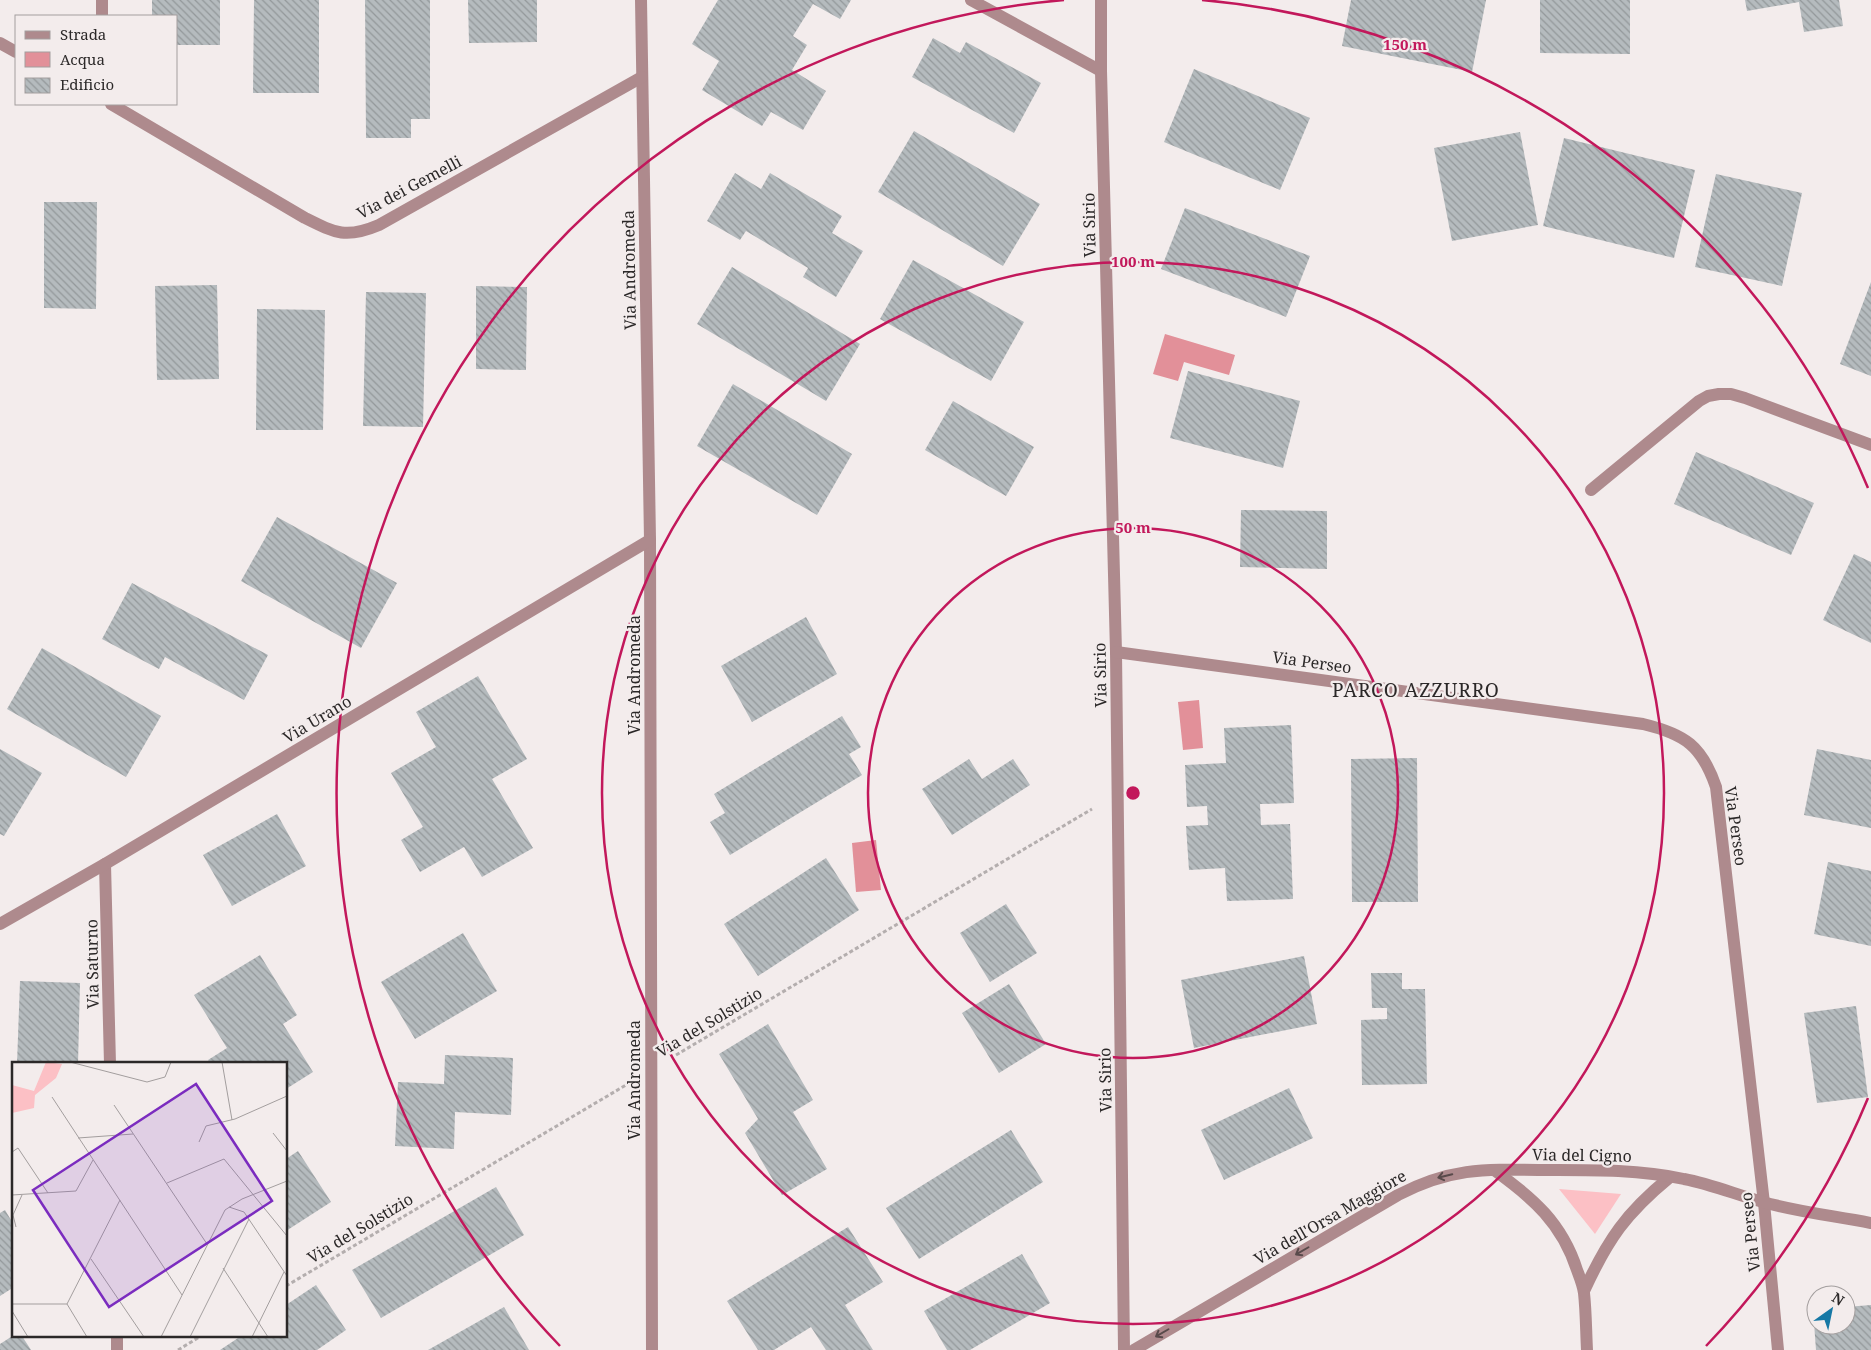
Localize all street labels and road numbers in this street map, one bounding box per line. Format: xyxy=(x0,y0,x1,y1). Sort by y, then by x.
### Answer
street label: Via dei Gemelli xyxy=(353,150,465,224)
street label: Via Sirio xyxy=(1077,192,1101,258)
street label: Via Andromeda xyxy=(617,210,641,330)
street label: Via Andromeda xyxy=(623,615,645,735)
street label: Via Sirio xyxy=(1088,642,1112,708)
street label: Via Perseo xyxy=(1271,646,1353,678)
street label: Via Urano xyxy=(279,690,355,748)
street label: Via Perseo xyxy=(1720,785,1752,867)
street label: Via Saturno xyxy=(80,919,104,1009)
street label: Via del Solstizio xyxy=(652,982,766,1062)
street label: Via Andromeda xyxy=(623,1020,645,1140)
street label: Via Sirio xyxy=(1093,1047,1117,1113)
street label: Via del Cigno xyxy=(1532,1143,1632,1167)
street label: Via dell'Orsa Maggiore xyxy=(1250,1164,1410,1270)
street label: Via del Solstizio xyxy=(303,1188,417,1268)
street label: Via Perseo xyxy=(1735,1191,1765,1273)

